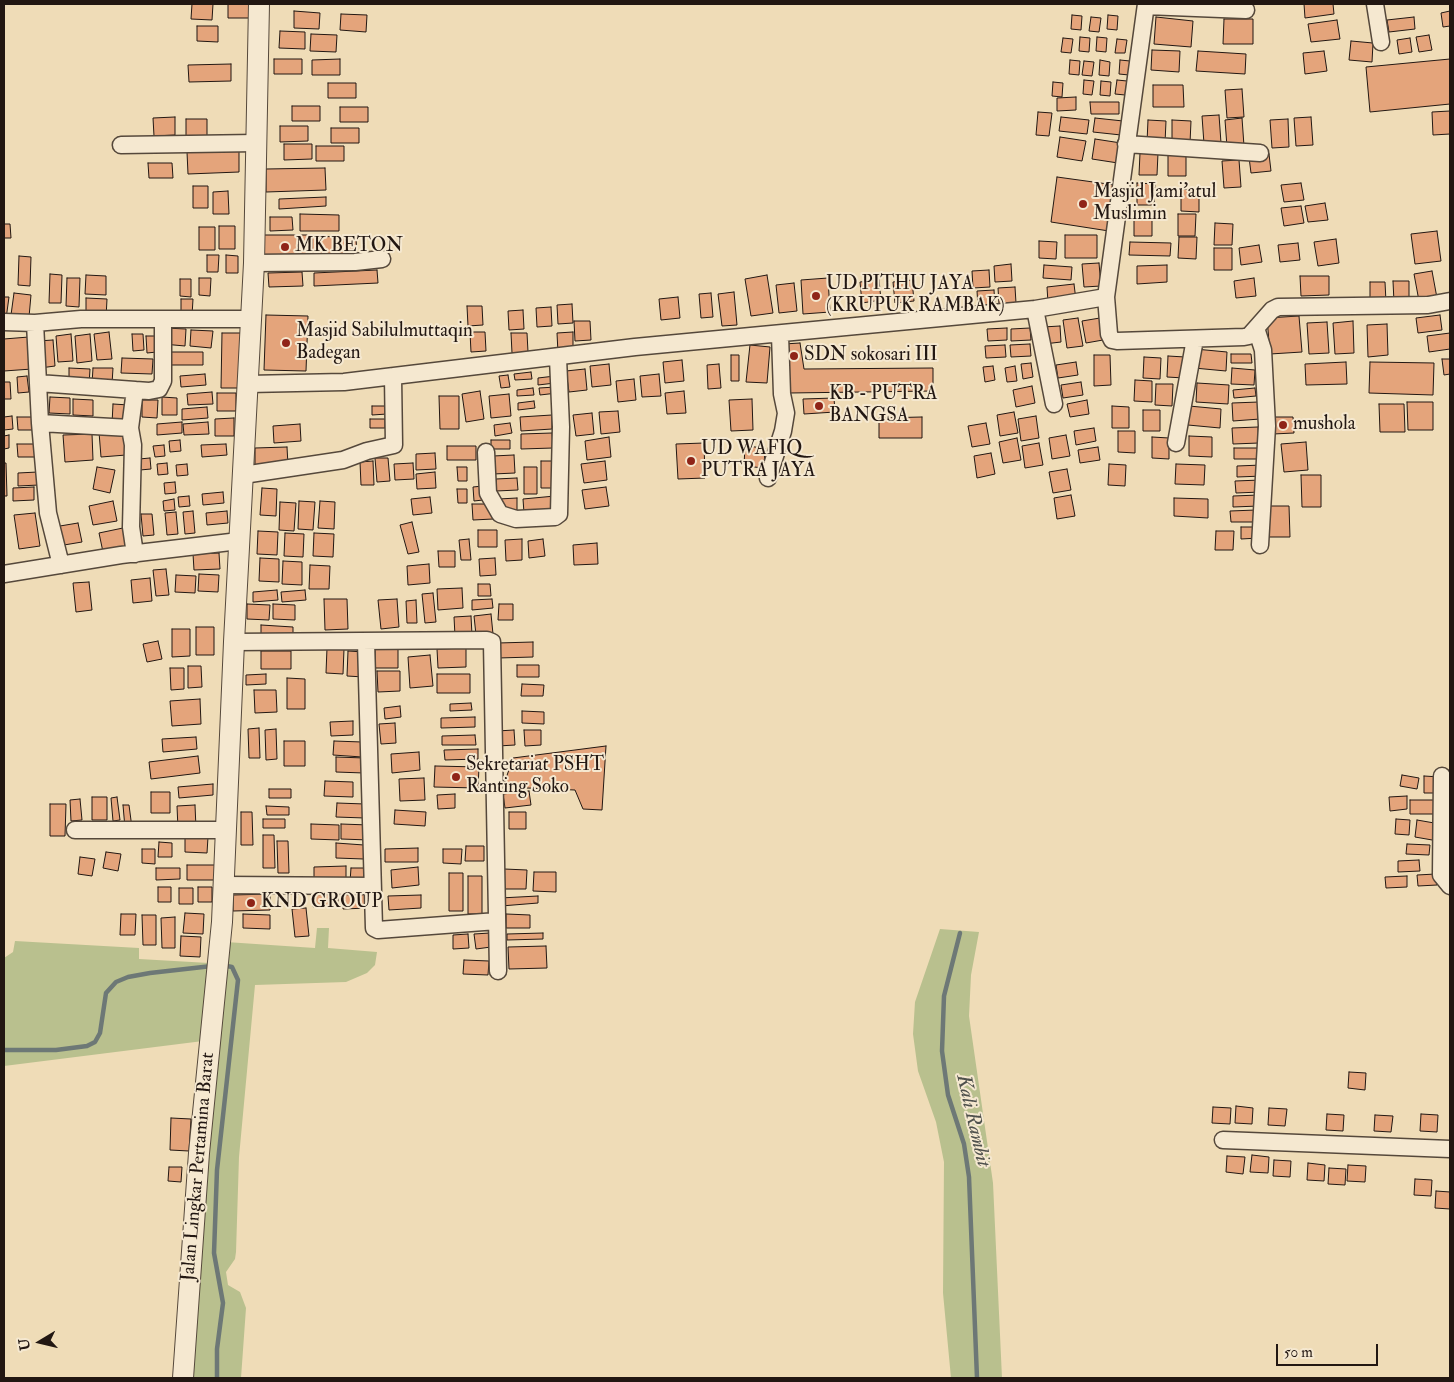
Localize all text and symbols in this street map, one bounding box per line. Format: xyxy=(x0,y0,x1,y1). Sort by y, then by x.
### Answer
place label: Masjid Jami'atul Muslimin xyxy=(1093,182,1216,226)
marker: Masjid Jami'atul Muslimin xyxy=(1077,198,1089,210)
place label: MK BETON xyxy=(295,236,403,258)
marker: MK BETON xyxy=(279,241,291,253)
place label: UD PITHU JAYA (KRUPUK RAMBAK) xyxy=(826,274,1005,318)
marker: UD PITHU JAYA (KRUPUK RAMBAK) xyxy=(810,290,822,302)
place label: Masjid Sabilulmuttaqin Badegan xyxy=(296,321,473,365)
marker: Masjid Sabilulmuttaqin Badegan xyxy=(280,337,292,349)
place label: SDN sokosari III xyxy=(804,345,938,367)
marker: SDN sokosari III xyxy=(788,350,800,362)
place label: KB - PUTRA BANGSA xyxy=(829,384,938,428)
marker: KB - PUTRA BANGSA xyxy=(813,400,825,412)
place label: mushola xyxy=(1293,414,1356,436)
marker: mushola xyxy=(1277,419,1289,431)
place label: UD WAFIQ PUTRA JAYA xyxy=(701,439,815,483)
marker: UD WAFIQ PUTRA JAYA xyxy=(685,455,697,467)
place label: Sekretariat PSHT Ranting Soko xyxy=(466,755,604,799)
marker: Sekretariat PSHT Ranting Soko xyxy=(450,771,462,783)
place label: KND GROUP xyxy=(261,892,382,914)
marker: KND GROUP xyxy=(245,897,257,909)
street label: Jalan Lingkar Pertamina Barat xyxy=(178,1052,220,1282)
water label: Kali Rambit xyxy=(950,1072,994,1170)
north arrow xyxy=(15,1317,65,1367)
scale bar xyxy=(1279,1334,1382,1366)
text: U xyxy=(15,1337,34,1352)
text: 50 m xyxy=(1284,1343,1313,1362)

